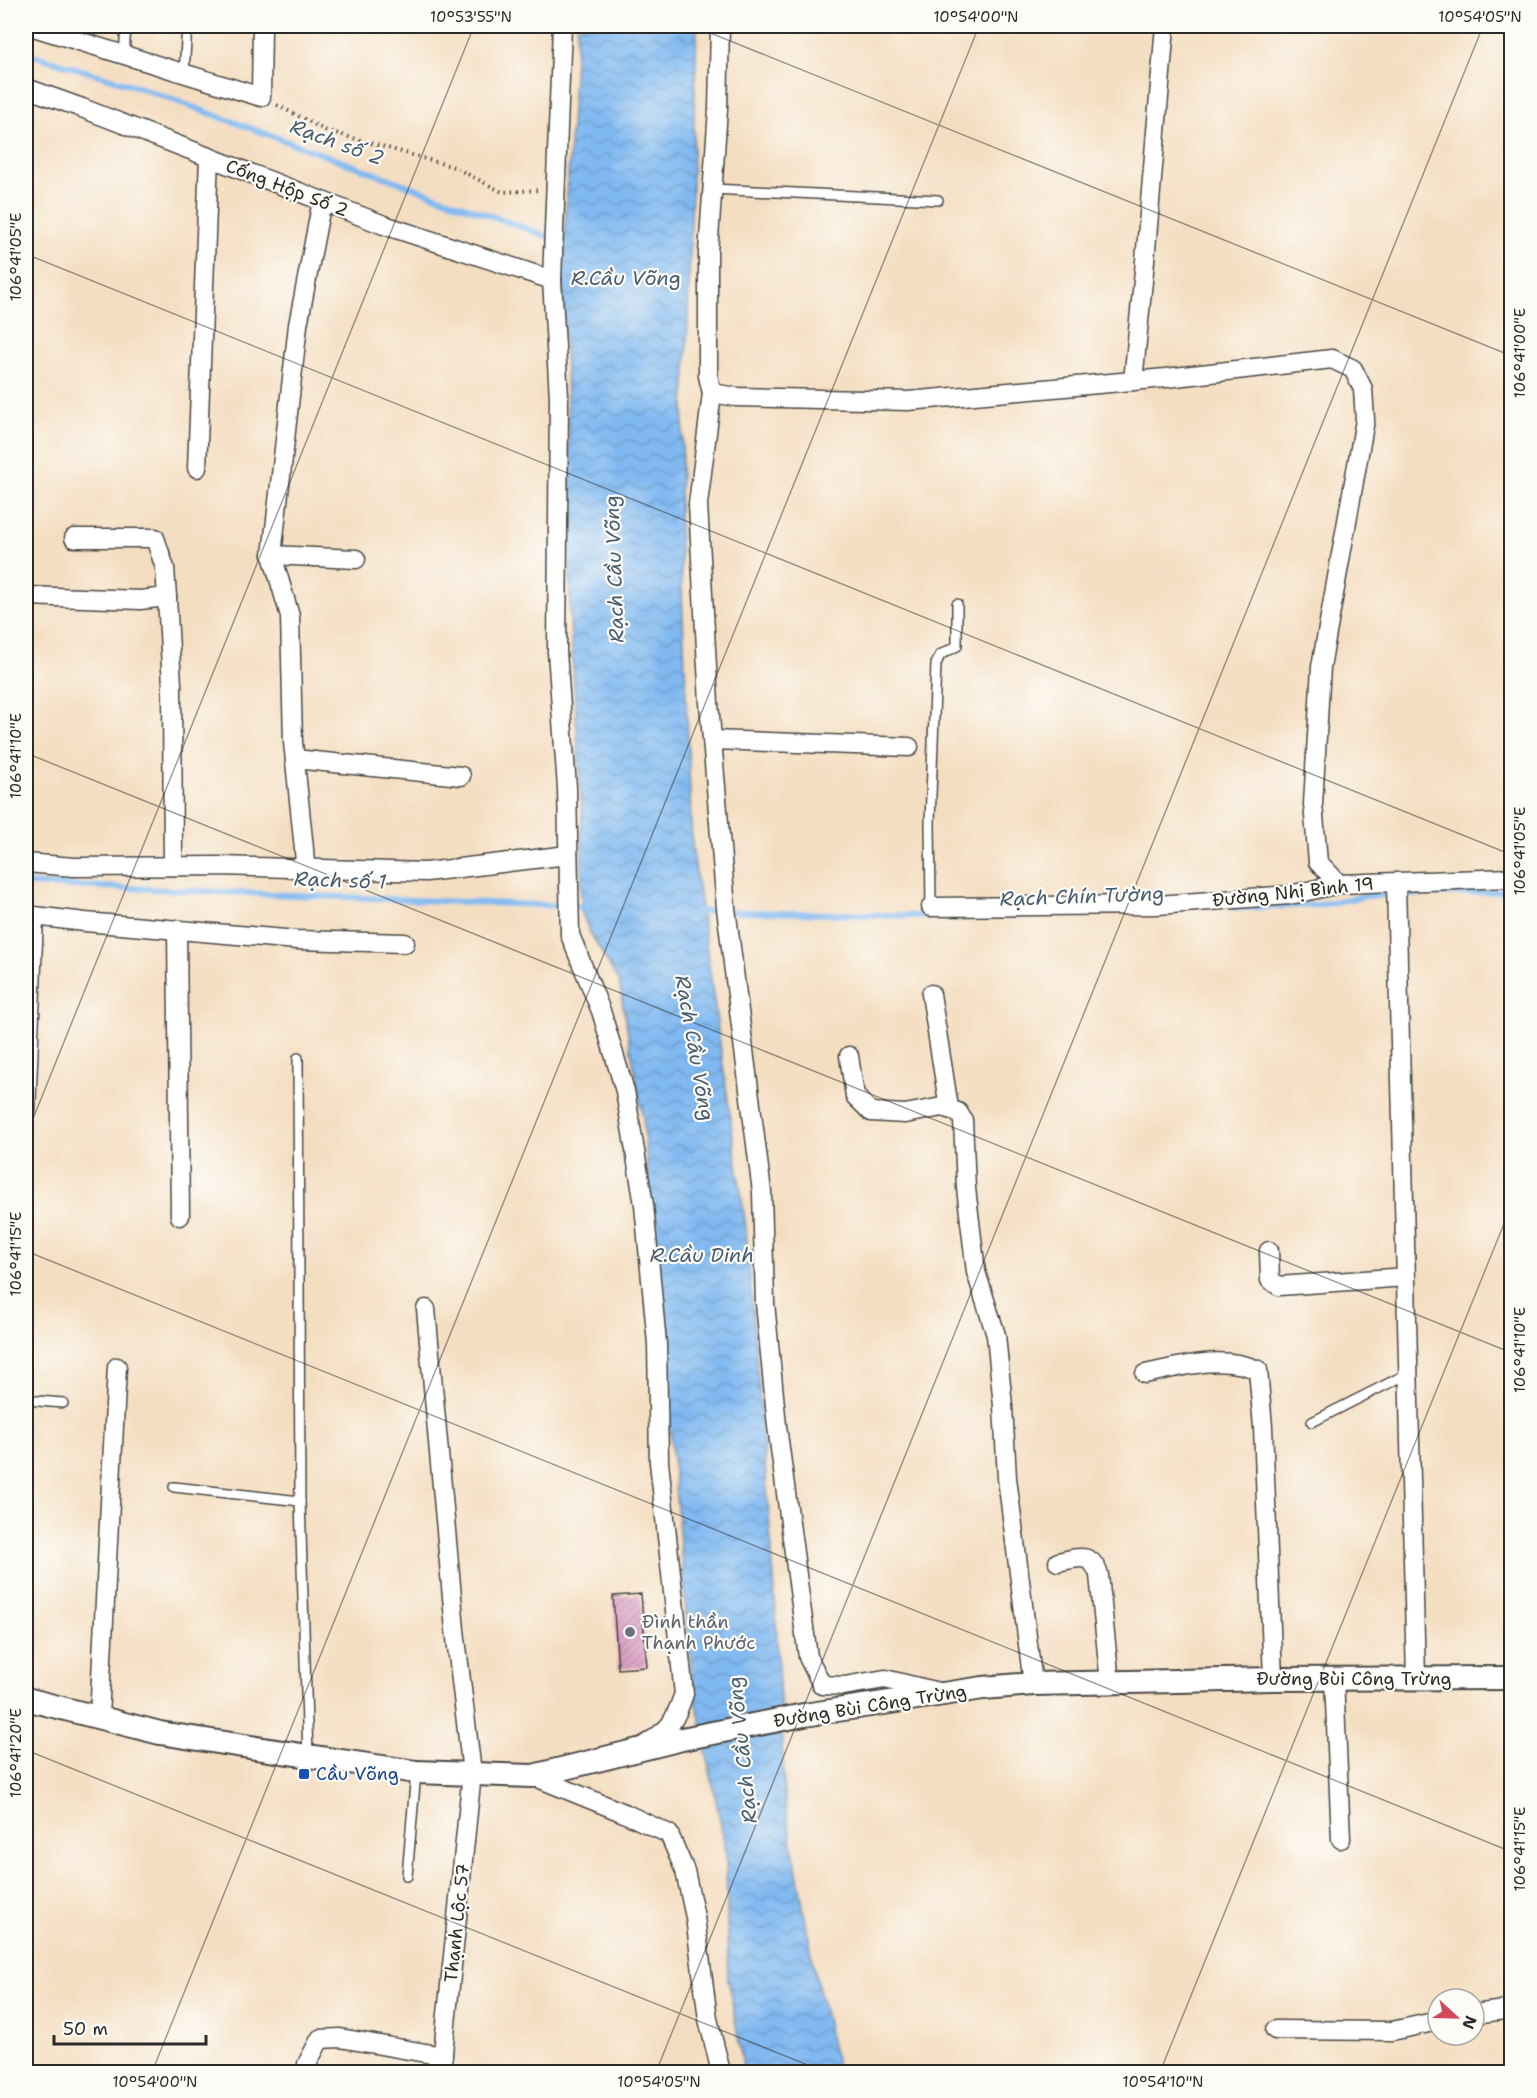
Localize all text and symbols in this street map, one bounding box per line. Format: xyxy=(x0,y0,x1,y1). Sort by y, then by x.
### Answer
text: 10°53'55"N xyxy=(430,7,512,27)
text: 10°54'00"N xyxy=(933,7,1019,27)
text: 10°54'05"N xyxy=(1438,7,1522,27)
water label: Rạch số 2 xyxy=(287,113,387,171)
street label: Cống Hộp Số 2 xyxy=(222,154,352,222)
text: 106°41'05"E xyxy=(6,213,26,301)
water label: R.Cầu Võng xyxy=(571,265,681,291)
text: 106°41'00"E xyxy=(1510,308,1530,398)
water label: Rạch Cầu Võng xyxy=(598,495,630,643)
text: 106°41'10"E xyxy=(6,713,26,799)
text: 106°41'05"E xyxy=(1510,807,1530,895)
water label: Rạch số 1 xyxy=(294,865,387,895)
street label: Đường Nhị Bình 19 xyxy=(1211,872,1375,912)
water label: Rạch Chín Tường xyxy=(999,880,1165,912)
water label: Rạch Cầu Võng xyxy=(669,973,721,1123)
text: 106°41'15"E xyxy=(6,1212,26,1296)
water label: R.Cầu Dinh xyxy=(650,1242,754,1268)
text: 106°41'10"E xyxy=(1510,1307,1530,1393)
place label: Đình thần Thạnh Phước xyxy=(642,1610,755,1655)
marker: Đình thần Thạnh Phước xyxy=(623,1625,637,1639)
street label: Đường Bùi Công Trừng xyxy=(1256,1667,1452,1691)
water label: Rạch Cầu Võng xyxy=(721,1675,763,1825)
street label: Đường Bùi Công Trừng xyxy=(772,1679,968,1733)
text: 106°41'20"E xyxy=(6,1708,26,1798)
place label: Cầu Võng xyxy=(316,1762,399,1786)
marker: Cầu Võng xyxy=(297,1767,311,1781)
text: 106°41'15"E xyxy=(1510,1807,1530,1891)
street label: Thạnh Lộc 57 xyxy=(439,1862,475,1984)
north arrow xyxy=(1426,1987,1486,2047)
scale bar xyxy=(54,2008,206,2046)
text: N xyxy=(1457,2013,1482,2032)
text: 50 m xyxy=(63,2017,108,2041)
text: 10°54'00"N xyxy=(112,2072,198,2092)
text: 10°54'05"N xyxy=(617,2072,701,2092)
text: 10°54'10"N xyxy=(1123,2072,1203,2092)

